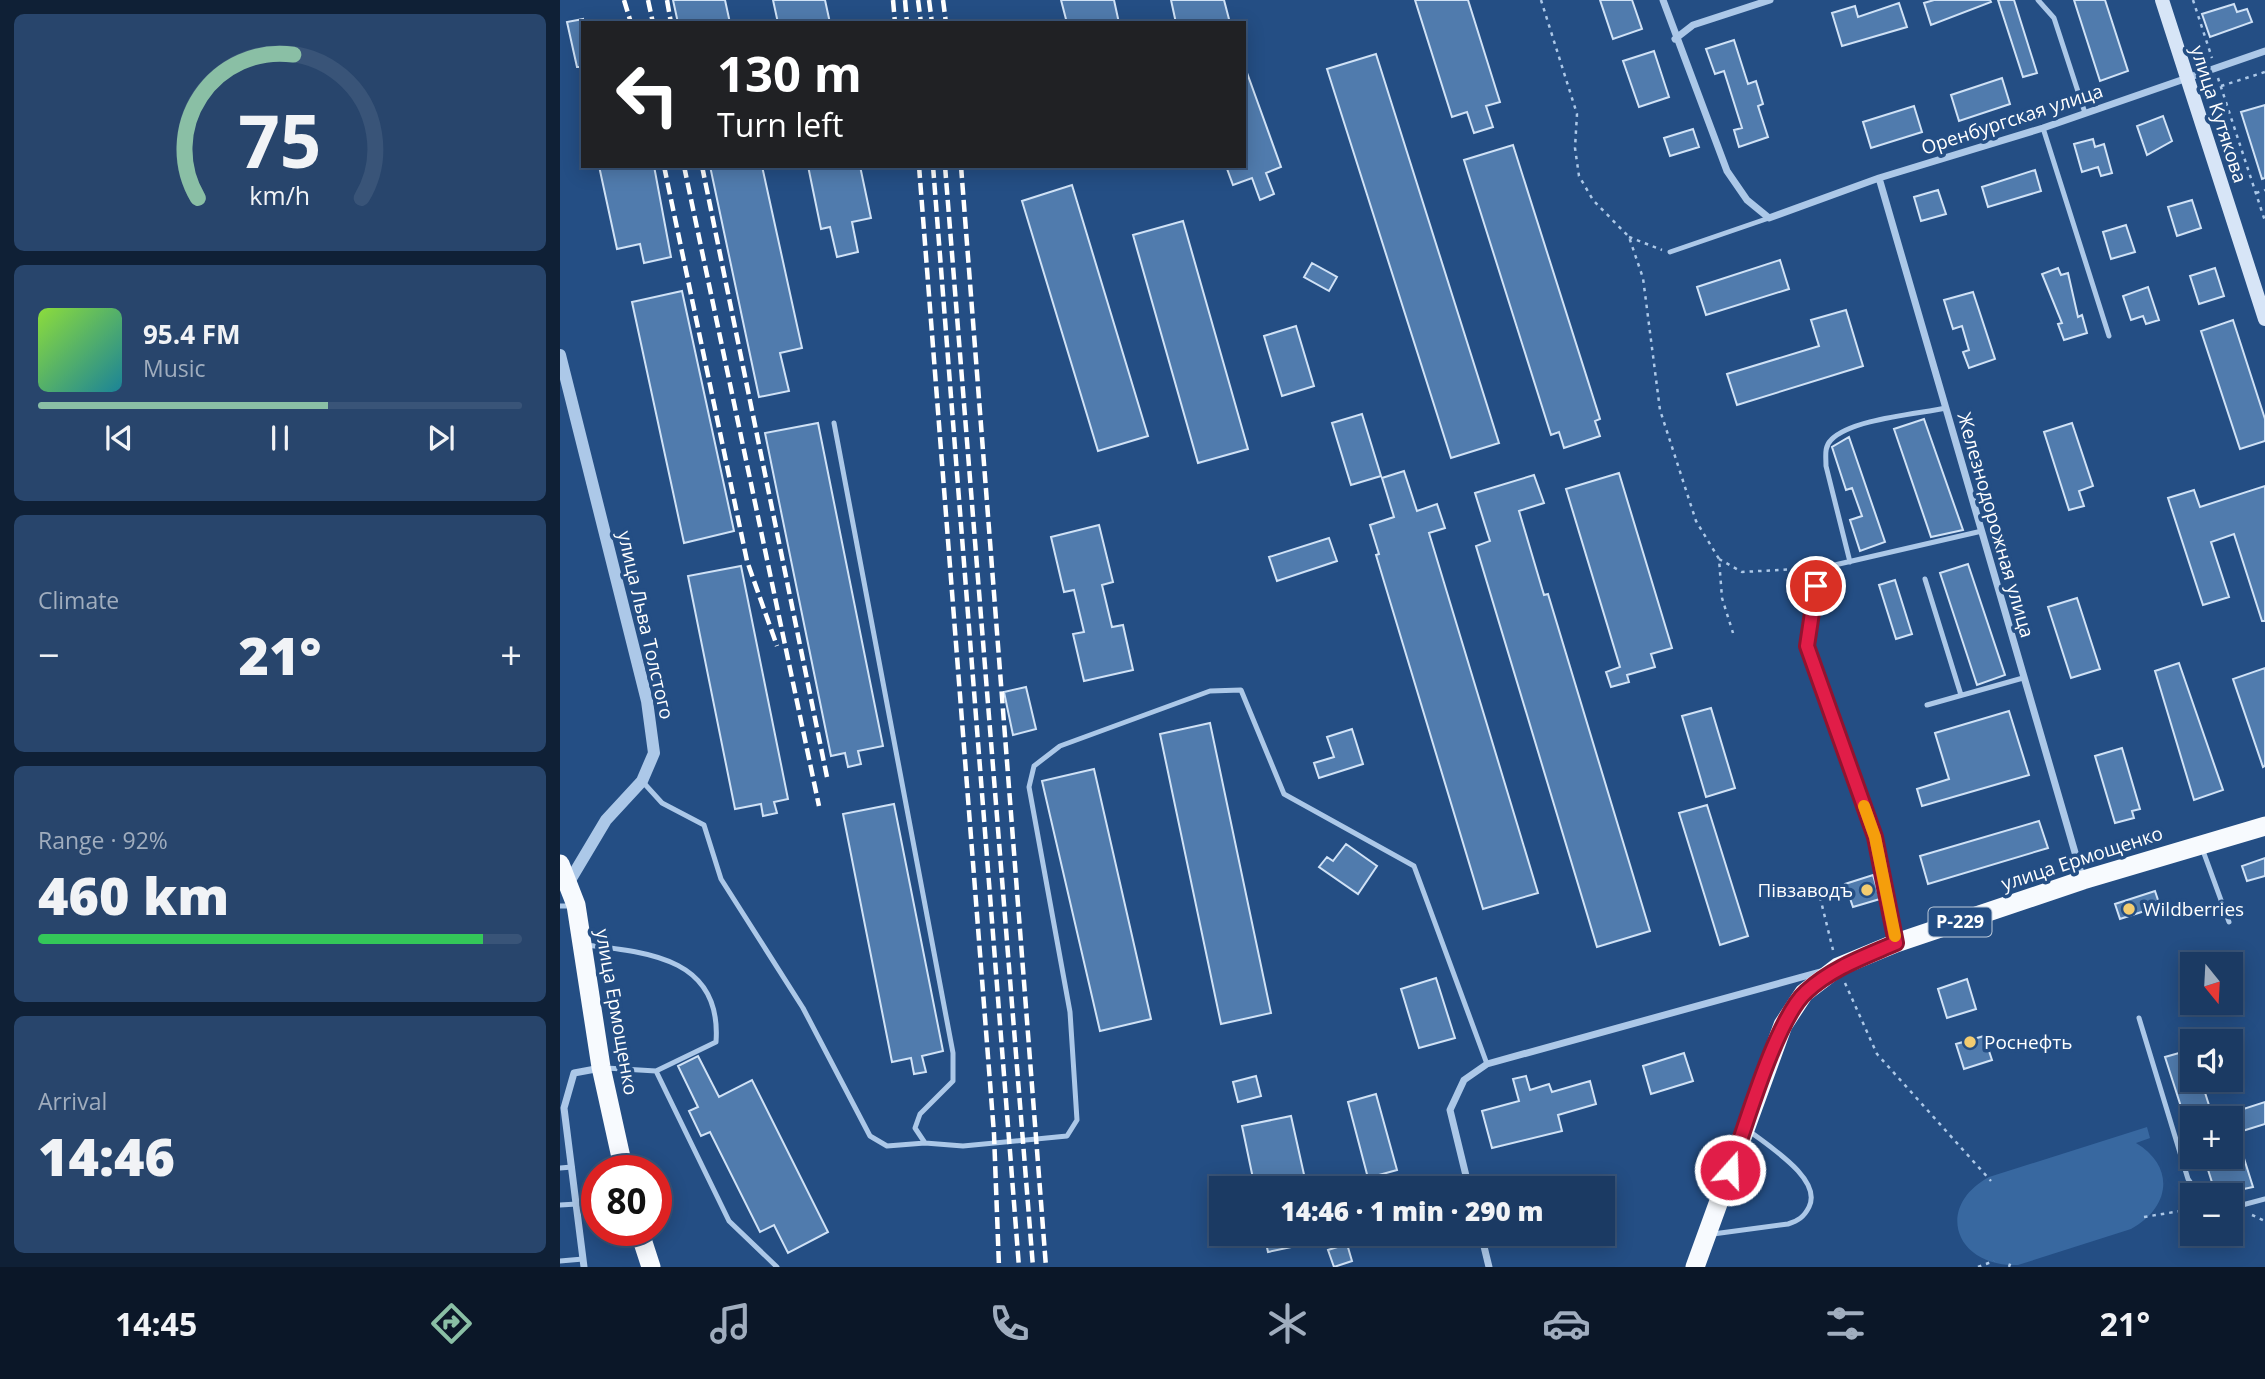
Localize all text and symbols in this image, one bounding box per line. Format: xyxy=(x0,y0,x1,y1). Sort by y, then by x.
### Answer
text: 130 m xyxy=(717,40,862,106)
street label: улица Кутякова xyxy=(2185,42,2253,186)
icon: left xyxy=(602,49,693,140)
street label: Оренбургская улица xyxy=(1918,77,2106,161)
text: 75 xyxy=(238,91,322,190)
text: Turn left xyxy=(717,103,843,146)
text: km/h xyxy=(250,178,310,212)
text: 95.4 FM xyxy=(143,316,241,352)
text: Music xyxy=(143,352,206,384)
street label: Железнодорожная улица xyxy=(1951,409,2041,641)
icon: previous xyxy=(100,419,138,457)
icon: pause xyxy=(261,419,299,457)
icon: next xyxy=(422,419,460,457)
street label: улица Льва Толстого xyxy=(612,528,680,722)
pin xyxy=(1786,556,1846,616)
icon: arrive xyxy=(1797,567,1835,605)
text: Climate xyxy=(38,584,119,616)
text: 21° xyxy=(239,619,321,690)
text: − xyxy=(38,628,60,680)
text: + xyxy=(500,628,522,680)
street label: улица Ермощенко xyxy=(1998,820,2166,896)
text: Range · 92% xyxy=(38,824,168,856)
text: 460 km xyxy=(38,859,229,930)
place label: Пiвзаводъ xyxy=(1757,877,1853,903)
marker: Пiвзаводъ xyxy=(1859,882,1875,898)
place label: Wildberries xyxy=(2143,896,2244,922)
marker: Wildberries xyxy=(2121,901,2137,917)
road number: Р-229 xyxy=(1928,908,1992,937)
street label: улица Ермощенко xyxy=(590,927,644,1097)
north arrow xyxy=(2180,952,2244,1015)
map controls xyxy=(2180,952,2243,1246)
place label: Роснефть xyxy=(1984,1029,2072,1055)
button: sound xyxy=(2180,1029,2243,1092)
marker: Роснефть xyxy=(1962,1034,1978,1050)
text: Arrival xyxy=(38,1085,107,1117)
button: + xyxy=(2180,1106,2243,1169)
text: 14:46 xyxy=(38,1120,175,1191)
position arrow xyxy=(1693,1133,1767,1207)
speed limit sign: 80 xyxy=(581,1155,672,1246)
button: − xyxy=(2180,1183,2243,1246)
text: 14:46 · 1 min · 290 m xyxy=(1281,1193,1543,1229)
icon: directions xyxy=(427,1299,476,1348)
icon: music xyxy=(706,1299,755,1348)
icon: phone xyxy=(985,1299,1034,1348)
icon: climate xyxy=(1263,1299,1312,1348)
icon: car xyxy=(1542,1299,1591,1348)
icon: filters xyxy=(1821,1299,1870,1348)
text: 14:45 xyxy=(115,1302,197,1345)
text: 21° xyxy=(2100,1302,2150,1345)

